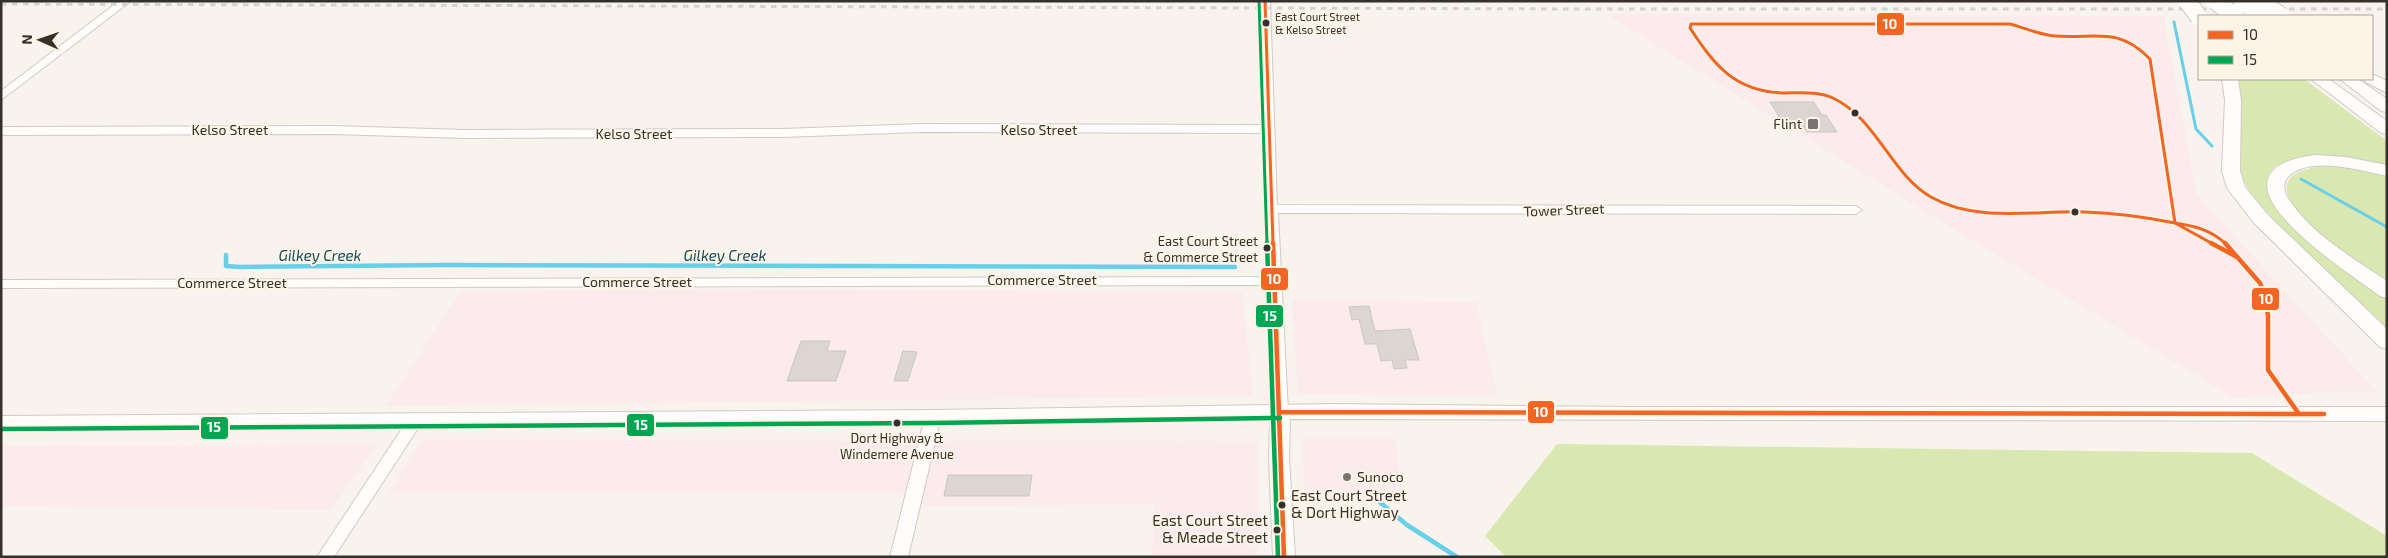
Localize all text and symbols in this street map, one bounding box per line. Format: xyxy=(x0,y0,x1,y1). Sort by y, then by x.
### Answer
place label: East Court Street & Kelso Street xyxy=(1275,10,1360,36)
line badge: 10 xyxy=(1876,12,1905,36)
north arrow xyxy=(15,15,65,65)
text: 10 xyxy=(1883,15,1898,32)
legend xyxy=(2198,15,2373,80)
marker: East Court Street & Kelso Street xyxy=(1261,18,1271,28)
text: 10 xyxy=(2243,25,2258,43)
text: N xyxy=(18,34,35,45)
text: 15 xyxy=(2243,50,2257,68)
unlabelled marker xyxy=(1850,108,1860,118)
place label: Flint xyxy=(1773,115,1802,132)
marker: Flint xyxy=(1806,117,1820,131)
street label: Kelso Street xyxy=(192,121,268,138)
street label: Kelso Street xyxy=(1001,121,1077,138)
street label: Kelso Street xyxy=(596,125,672,142)
street label: Tower Street xyxy=(1523,200,1605,219)
unlabelled marker xyxy=(2070,207,2080,217)
place label: East Court Street & Commerce Street xyxy=(1143,233,1258,265)
marker: East Court Street & Commerce Street xyxy=(1262,243,1272,253)
water label: Gilkey Creek xyxy=(279,246,362,265)
water label: Gilkey Creek xyxy=(684,246,767,265)
line badge: 10 xyxy=(1260,267,1289,291)
text: 10 xyxy=(1267,270,1282,287)
street label: Commerce Street xyxy=(987,271,1097,288)
street label: Commerce Street xyxy=(582,273,692,290)
street label: Commerce Street xyxy=(177,274,287,291)
line badge: 10 xyxy=(2251,287,2280,311)
text: 10 xyxy=(2259,290,2274,307)
line badge: 15 xyxy=(1255,304,1284,328)
text: 15 xyxy=(1263,307,1277,324)
line badge: 10 xyxy=(1527,400,1555,424)
text: 10 xyxy=(1534,403,1549,420)
line badge: 15 xyxy=(626,413,655,437)
line badge: 15 xyxy=(200,416,229,440)
text: 15 xyxy=(634,416,648,433)
text: 15 xyxy=(207,418,221,435)
marker: Dort Highway & Windemere Avenue xyxy=(892,418,902,428)
place label: Dort Highway & Windemere Avenue xyxy=(840,430,954,462)
place label: Sunoco xyxy=(1357,468,1404,485)
marker: Sunoco xyxy=(1341,471,1353,483)
place label: East Court Street & Dort Highway xyxy=(1291,486,1407,521)
marker: East Court Street & Dort Highway xyxy=(1277,500,1287,510)
place label: East Court Street & Meade Street xyxy=(1152,511,1268,546)
marker: East Court Street & Meade Street xyxy=(1272,525,1282,535)

